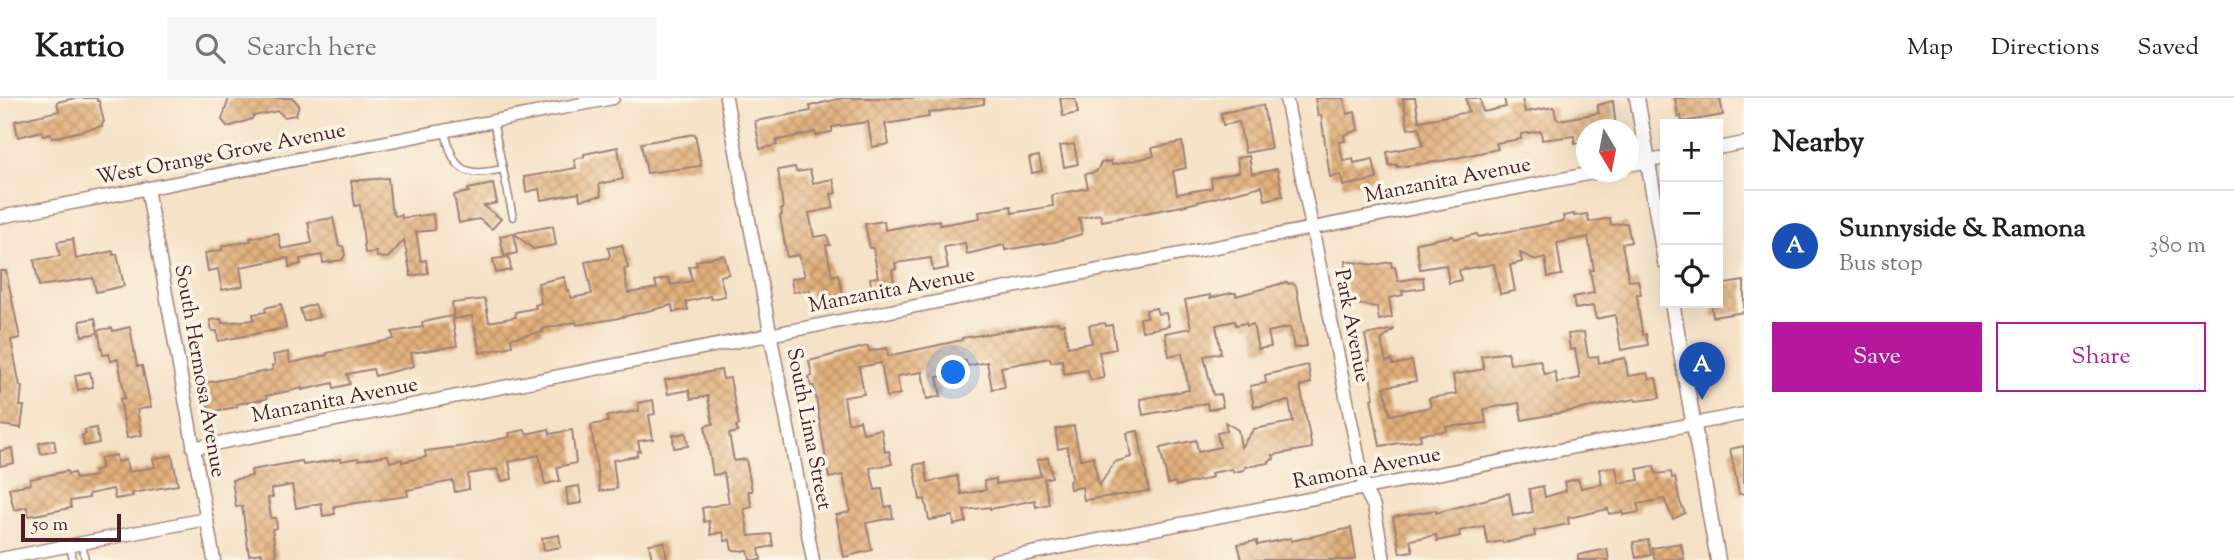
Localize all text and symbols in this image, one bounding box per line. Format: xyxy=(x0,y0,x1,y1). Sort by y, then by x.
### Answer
search box xyxy=(167,17,657,80)
text: Kartio xyxy=(35,24,125,72)
icon: search xyxy=(191,29,229,67)
text: Search here xyxy=(247,30,377,67)
text: Map xyxy=(1907,31,1953,65)
text: Directions xyxy=(1991,31,2099,65)
text: Saved xyxy=(2137,31,2199,65)
street label: West Orange Grove Avenue xyxy=(94,116,348,194)
north arrow xyxy=(1576,119,1639,182)
map controls xyxy=(1660,119,1723,308)
button: + xyxy=(1660,119,1723,182)
text: Nearby xyxy=(1772,122,1864,165)
street label: Manzanita Avenue xyxy=(1362,150,1534,212)
button: − xyxy=(1660,182,1723,245)
text: Sunnyside & Ramona xyxy=(1839,211,2086,248)
text: A xyxy=(1786,230,1804,263)
text: 380 m xyxy=(2149,230,2206,263)
button: locate xyxy=(1660,245,1723,308)
text: Bus stop xyxy=(1839,248,1923,281)
street label: Manzanita Avenue xyxy=(806,260,978,322)
street label: South Hermosa Avenue xyxy=(166,262,232,480)
street label: Park Avenue xyxy=(1325,267,1377,385)
button: Save xyxy=(1772,322,1982,392)
button: Share xyxy=(1996,322,2206,392)
pin: A xyxy=(1679,342,1725,400)
street label: South Lima Street xyxy=(778,345,838,513)
your location xyxy=(936,355,970,389)
street label: Manzanita Avenue xyxy=(249,370,421,432)
street label: Ramona Avenue xyxy=(1290,440,1444,498)
scale bar xyxy=(21,511,121,543)
text: 50 m xyxy=(32,512,68,539)

